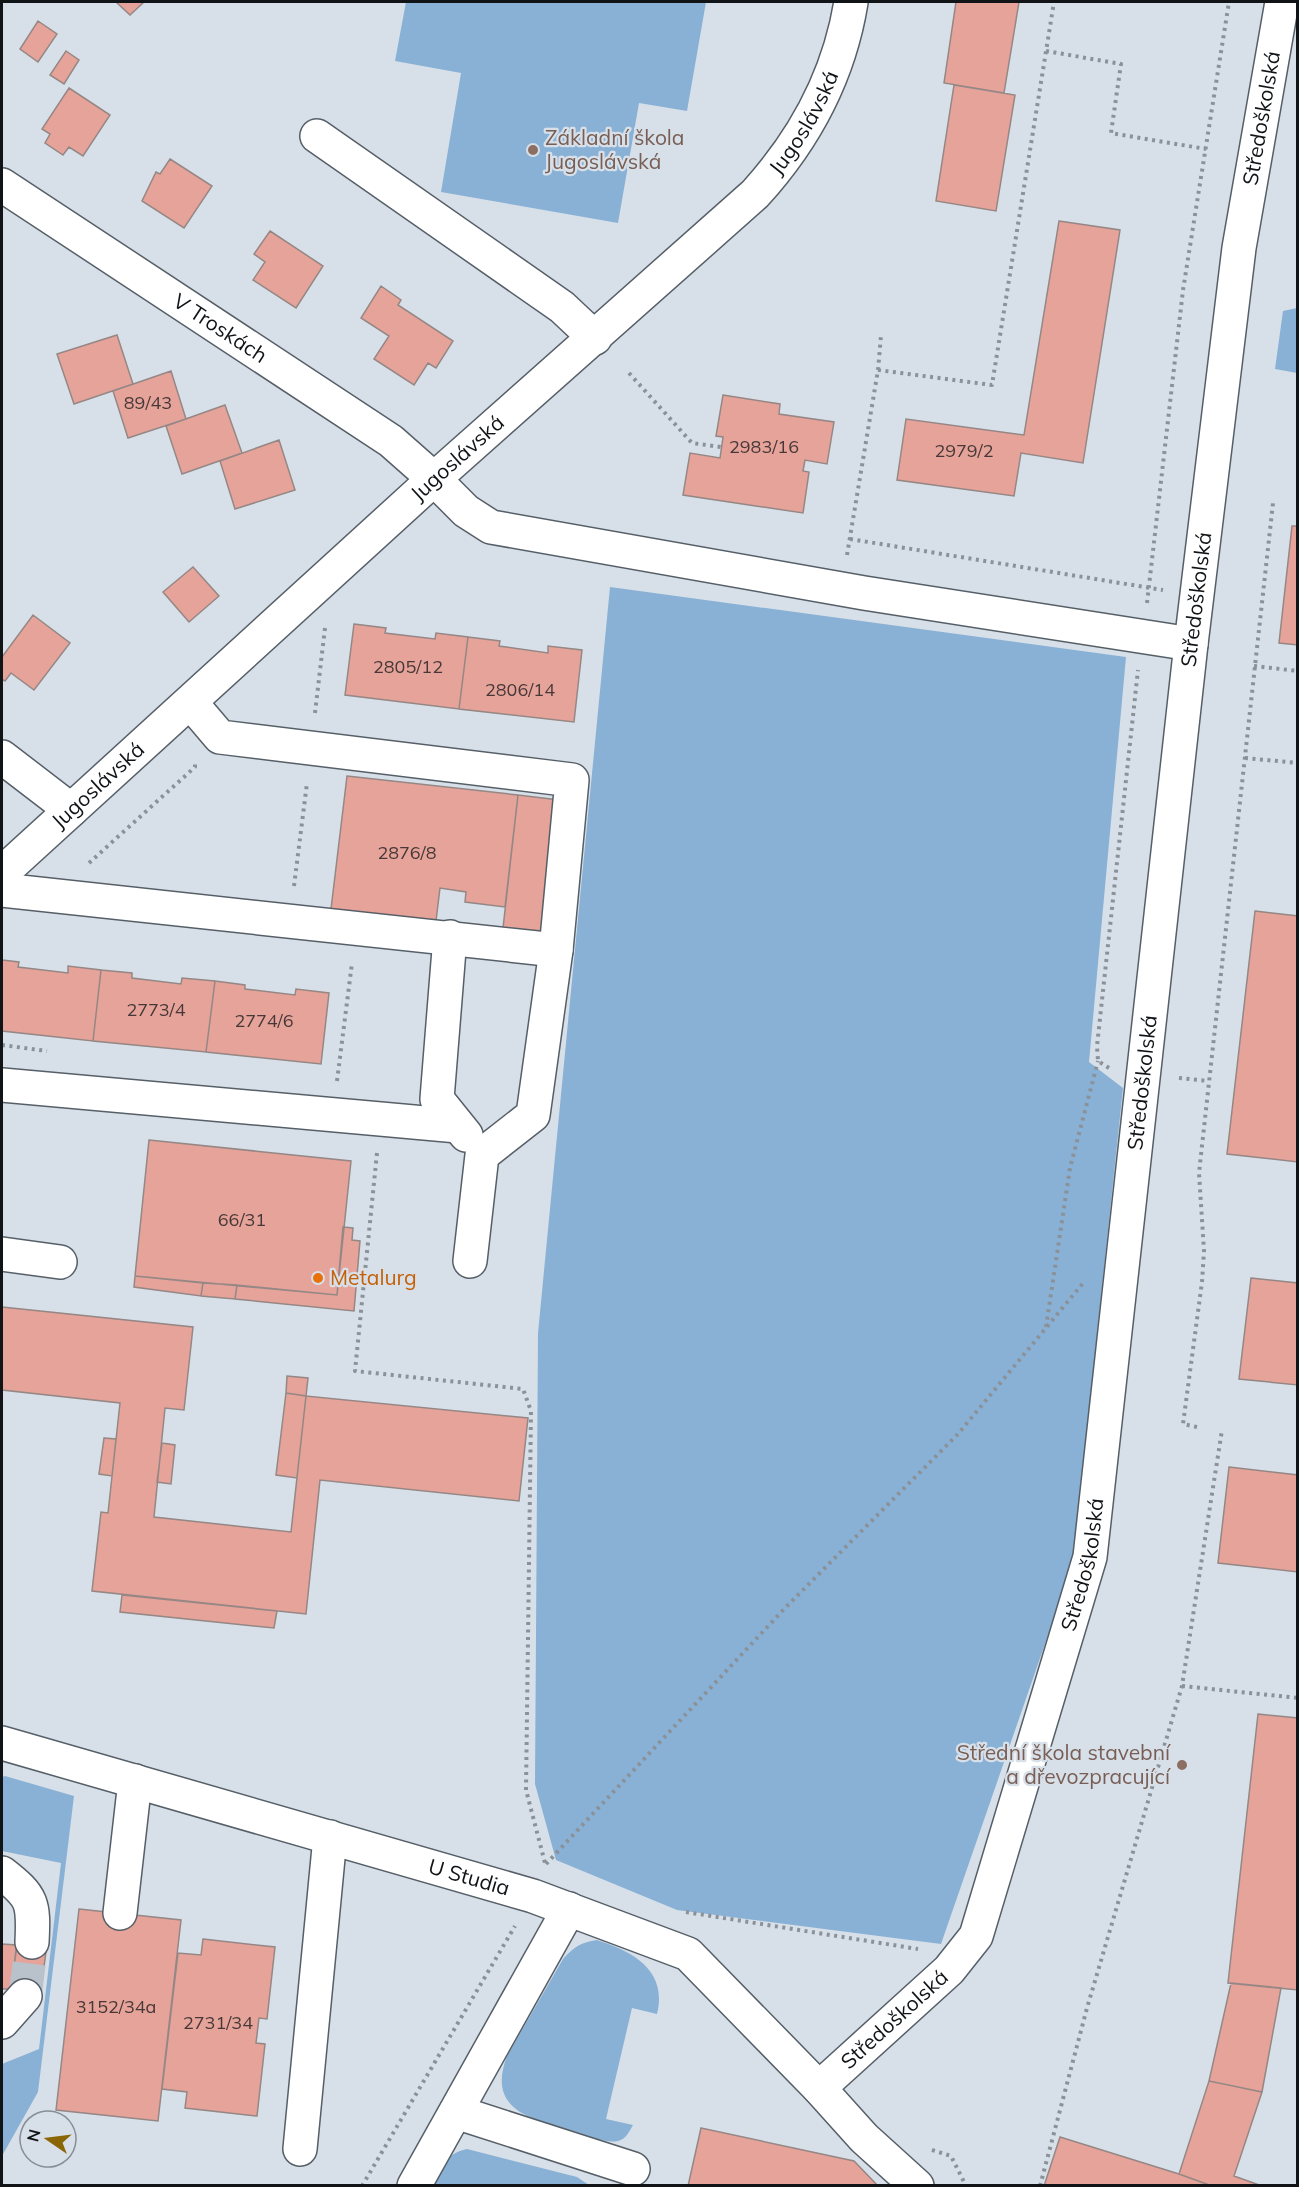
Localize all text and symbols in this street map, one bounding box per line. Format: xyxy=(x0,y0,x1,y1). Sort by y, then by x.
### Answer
street label: Středoškolská xyxy=(1236,49,1285,187)
street label: Jugoslávská xyxy=(763,67,843,180)
place label: Základní škola Jugoslávská xyxy=(545,124,684,174)
marker: Základní škola Jugoslávská xyxy=(526,143,540,157)
street label: V Troskách xyxy=(169,287,273,368)
house number: 89/43 xyxy=(124,391,172,414)
street label: Jugoslávská xyxy=(405,409,509,506)
house number: 2983/16 xyxy=(729,435,799,458)
house number: 2979/2 xyxy=(934,439,994,462)
street label: Středoškolská xyxy=(1175,531,1216,668)
house number: 2805/12 xyxy=(373,655,443,678)
house number: 2806/14 xyxy=(485,678,555,701)
street label: Jugoslávská xyxy=(46,736,149,834)
house number: 2876/8 xyxy=(377,841,437,864)
house number: 2773/4 xyxy=(126,998,186,1021)
house number: 2774/6 xyxy=(234,1009,294,1032)
street label: Středoškolská xyxy=(1121,1014,1162,1151)
house number: 66/31 xyxy=(218,1208,266,1231)
place label: Metalurg xyxy=(330,1264,417,1290)
marker: Metalurg xyxy=(311,1271,325,1285)
street label: Středoškolská xyxy=(1055,1497,1108,1634)
place label: Střední škola stavební a dřevozpracující xyxy=(957,1739,1171,1789)
marker: Střední škola stavební a dřevozpracující xyxy=(1175,1758,1189,1772)
street label: U Studia xyxy=(426,1853,513,1901)
street label: Středoškolská xyxy=(835,1963,953,2074)
house number: 3152/34a xyxy=(76,1995,156,2018)
house number: 2731/34 xyxy=(183,2011,253,2034)
north arrow xyxy=(18,2109,78,2169)
text: N xyxy=(22,2127,45,2144)

